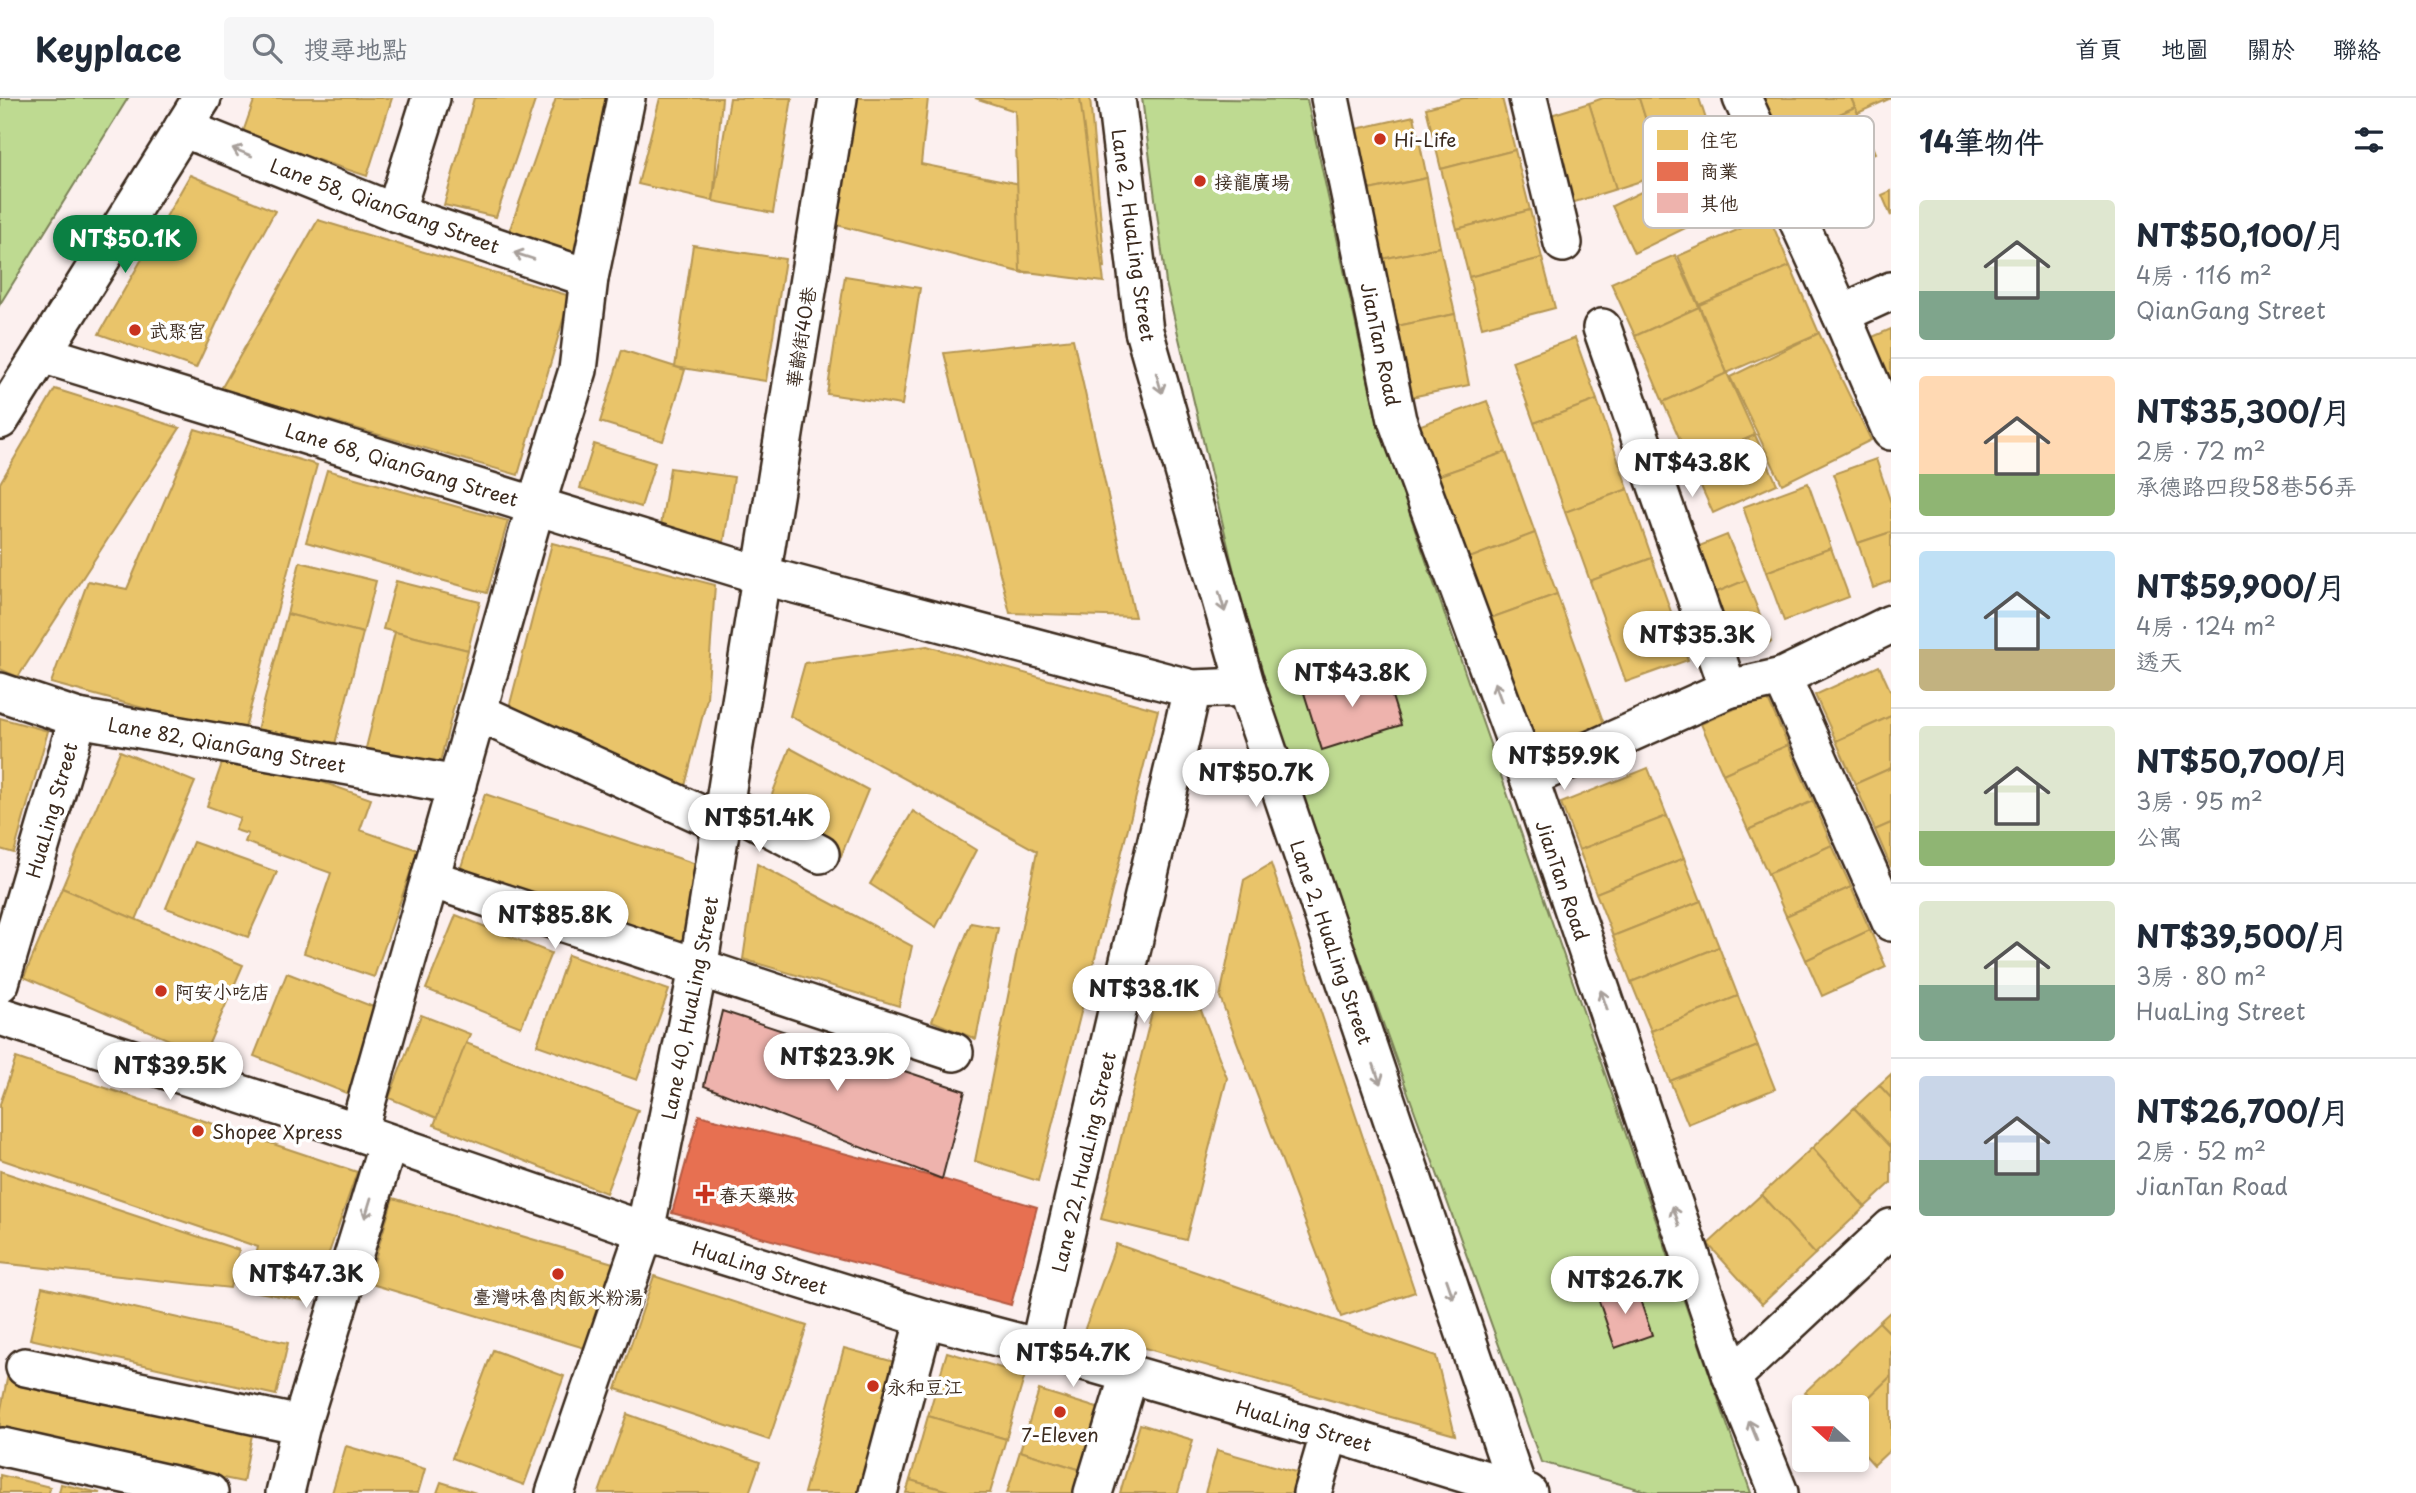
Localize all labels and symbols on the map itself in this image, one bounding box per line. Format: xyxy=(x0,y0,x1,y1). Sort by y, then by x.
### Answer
legend xyxy=(1643,116,1874,228)
place label: Hi-Life xyxy=(1394,125,1456,153)
text: 住宅 xyxy=(1700,125,1738,153)
street label: Lane 2, HuaLing Street xyxy=(1105,127,1163,343)
marker: Hi-Life xyxy=(1372,131,1388,147)
one-way arrow xyxy=(231,144,253,157)
street label: Lane 58, QianGang Street xyxy=(267,150,504,260)
text: 商業 xyxy=(1700,156,1738,184)
place label: 接龍廣場 xyxy=(1214,167,1290,195)
marker: 接龍廣場 xyxy=(1192,173,1208,189)
text: 其他 xyxy=(1700,188,1738,216)
pin: NT$50.1K xyxy=(53,216,197,275)
one-way arrow xyxy=(513,249,535,261)
street label: JianTan Road xyxy=(1354,280,1408,408)
street label: 華齡街40巷 xyxy=(778,284,822,390)
place label: 武聚宮 xyxy=(149,316,206,344)
marker: 武聚宮 xyxy=(127,322,143,338)
one-way arrow xyxy=(1153,371,1166,394)
street label: Lane 68, QianGang Street xyxy=(282,415,522,513)
pin: NT$43.8K xyxy=(1620,440,1764,499)
one-way arrow xyxy=(1216,590,1229,612)
pin: NT$35.3K xyxy=(1625,612,1769,671)
pin: NT$43.8K xyxy=(1280,650,1424,709)
one-way arrow xyxy=(1490,682,1503,704)
street label: Lane 82, QianGang Street xyxy=(106,709,348,779)
pin: NT$59.9K xyxy=(1492,732,1636,792)
street label: HuaLing Street xyxy=(18,739,84,881)
pin: NT$50.7K xyxy=(1184,750,1328,809)
pin: NT$51.4K xyxy=(687,794,831,854)
street label: JianTan Road xyxy=(1529,816,1597,944)
street label: Lane 2, HuaLing Street xyxy=(1284,836,1380,1048)
pin: NT$85.8K xyxy=(483,892,627,951)
street label: Lane 40, HuaLing Street xyxy=(654,894,724,1122)
pin: NT$38.1K xyxy=(1072,965,1216,1025)
place label: 阿安小吃店 xyxy=(175,977,270,1005)
marker: 阿安小吃店 xyxy=(153,983,169,999)
one-way arrow xyxy=(1597,989,1610,1011)
pin: NT$23.9K xyxy=(765,1034,909,1093)
pin: NT$39.5K xyxy=(98,1042,242,1102)
street label: Lane 22, HuaLing Street xyxy=(1044,1049,1122,1275)
one-way arrow xyxy=(1372,1062,1384,1084)
place label: Shopee Xpress xyxy=(212,1117,342,1145)
marker: Shopee Xpress xyxy=(190,1123,206,1139)
place label: 春天藥妝 xyxy=(719,1180,795,1208)
marker: 春天藥妝 xyxy=(697,1186,713,1202)
one-way arrow xyxy=(360,1197,373,1219)
one-way arrow xyxy=(1669,1205,1681,1227)
street label: HuaLing Street xyxy=(689,1233,831,1301)
pin: NT$47.3K xyxy=(234,1250,378,1310)
pin: NT$26.7K xyxy=(1553,1256,1697,1316)
marker: 臺灣味魯肉飯米粉湯 xyxy=(550,1266,566,1282)
one-way arrow xyxy=(1444,1278,1457,1300)
place label: 臺灣味魯肉飯米粉湯 xyxy=(472,1282,644,1310)
pin: NT$54.7K xyxy=(1001,1330,1145,1389)
place label: 永和豆江 xyxy=(887,1372,963,1400)
marker: 永和豆江 xyxy=(865,1378,881,1394)
street label: HuaLing Street xyxy=(1233,1392,1375,1458)
north arrow xyxy=(1792,1395,1869,1472)
marker: 7-Eleven xyxy=(1052,1404,1068,1420)
one-way arrow xyxy=(1746,1419,1759,1441)
place label: 7-Eleven xyxy=(1021,1420,1099,1448)

